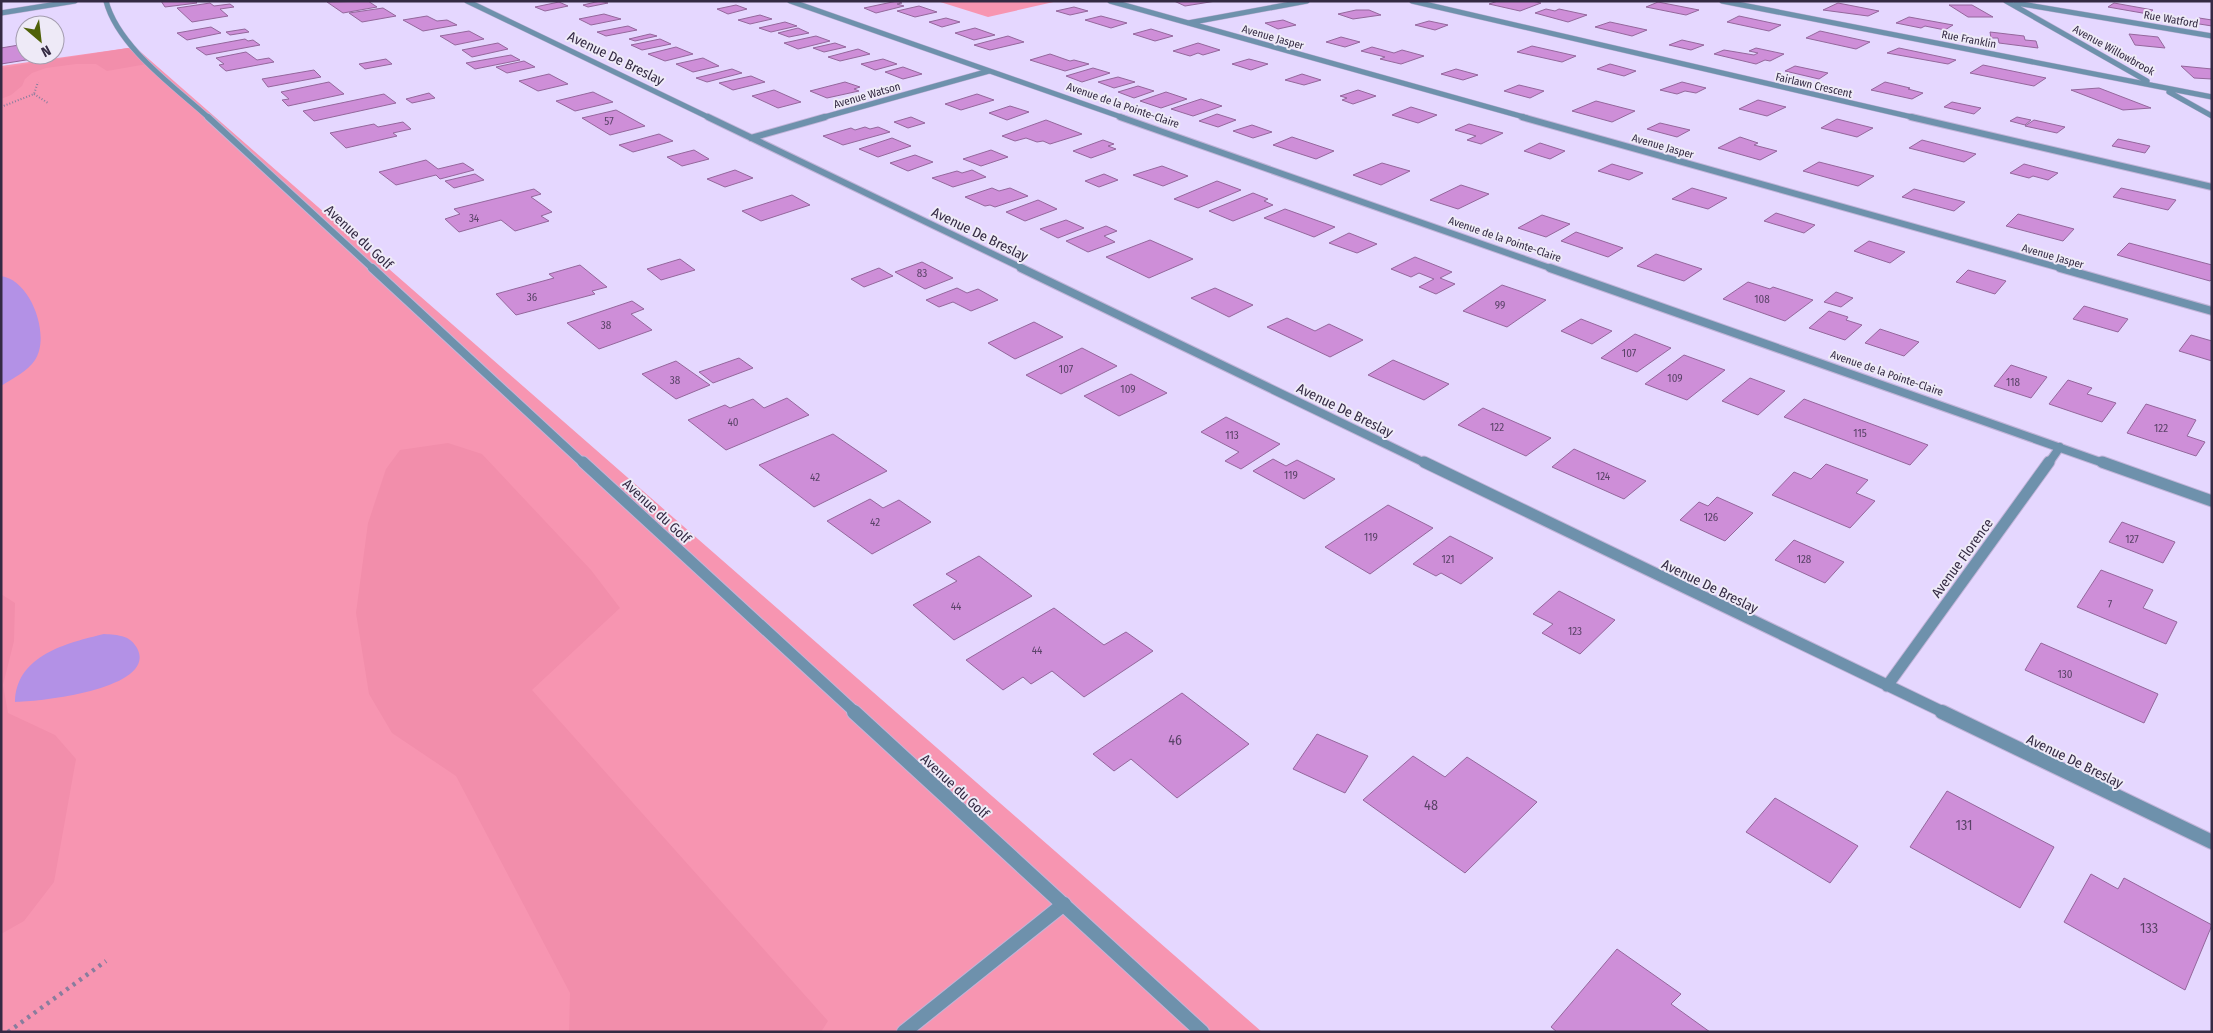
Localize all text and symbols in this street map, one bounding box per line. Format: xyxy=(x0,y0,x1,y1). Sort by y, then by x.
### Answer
street label: Rue Watford xyxy=(2143,8,2199,31)
north arrow xyxy=(15,15,65,65)
street label: Avenue Jasper xyxy=(1240,22,1305,53)
street label: Avenue Willowbrook xyxy=(2071,23,2158,79)
street label: Avenue De Breslay xyxy=(565,28,667,89)
street label: Rue Franklin xyxy=(1940,28,1997,51)
text: N xyxy=(38,42,54,61)
street label: Fairlawn Crescent xyxy=(1774,70,1854,101)
street label: Avenue Watson xyxy=(832,80,902,111)
street label: Avenue de la Pointe-Claire xyxy=(1065,80,1181,131)
house number: 57 xyxy=(604,115,614,128)
street label: Avenue Jasper xyxy=(1630,131,1695,162)
street label: Avenue du Golf xyxy=(321,202,397,274)
street label: Avenue De Breslay xyxy=(929,204,1031,265)
house number: 34 xyxy=(469,212,480,225)
street label: Avenue de la Pointe-Claire xyxy=(1447,214,1563,265)
street label: Avenue Jasper xyxy=(2020,241,2085,272)
house number: 83 xyxy=(917,267,927,280)
house number: 36 xyxy=(527,291,538,304)
house number: 108 xyxy=(1754,293,1770,306)
house number: 99 xyxy=(1495,299,1505,312)
house number: 38 xyxy=(601,319,612,332)
house number: 107 xyxy=(1622,347,1637,360)
street label: Avenue de la Pointe-Claire xyxy=(1829,348,1945,399)
house number: 107 xyxy=(1059,363,1074,376)
house number: 109 xyxy=(1667,372,1683,385)
house number: 38 xyxy=(670,374,681,387)
house number: 118 xyxy=(2006,376,2020,389)
street label: Avenue De Breslay xyxy=(1294,380,1396,441)
house number: 109 xyxy=(1120,383,1136,396)
house number: 40 xyxy=(727,416,739,429)
house number: 122 xyxy=(1490,421,1504,434)
house number: 122 xyxy=(2154,422,2168,435)
house number: 115 xyxy=(1853,427,1867,440)
house number: 113 xyxy=(1225,429,1239,442)
house number: 119 xyxy=(1284,469,1298,482)
house number: 124 xyxy=(1596,470,1611,483)
house number: 42 xyxy=(810,471,820,484)
street label: Avenue du Golf xyxy=(619,476,695,548)
house number: 126 xyxy=(1704,511,1719,524)
street label: Avenue Florence xyxy=(1928,515,1997,601)
house number: 42 xyxy=(870,516,880,529)
house number: 119 xyxy=(1364,531,1378,544)
house number: 127 xyxy=(2125,533,2139,546)
house number: 121 xyxy=(1441,553,1455,566)
house number: 128 xyxy=(1797,553,1812,566)
street label: Avenue De Breslay xyxy=(1659,556,1761,617)
house number: 7 xyxy=(2108,598,2113,611)
house number: 44 xyxy=(951,600,962,613)
house number: 123 xyxy=(1568,625,1582,638)
house number: 44 xyxy=(1032,644,1043,657)
house number: 130 xyxy=(2058,668,2073,681)
street label: Avenue De Breslay xyxy=(2024,731,2126,792)
house number: 46 xyxy=(1168,732,1182,749)
street label: Avenue du Golf xyxy=(917,751,993,823)
house number: 48 xyxy=(1424,797,1438,814)
house number: 131 xyxy=(1956,817,1972,834)
house number: 133 xyxy=(2140,920,2158,937)

